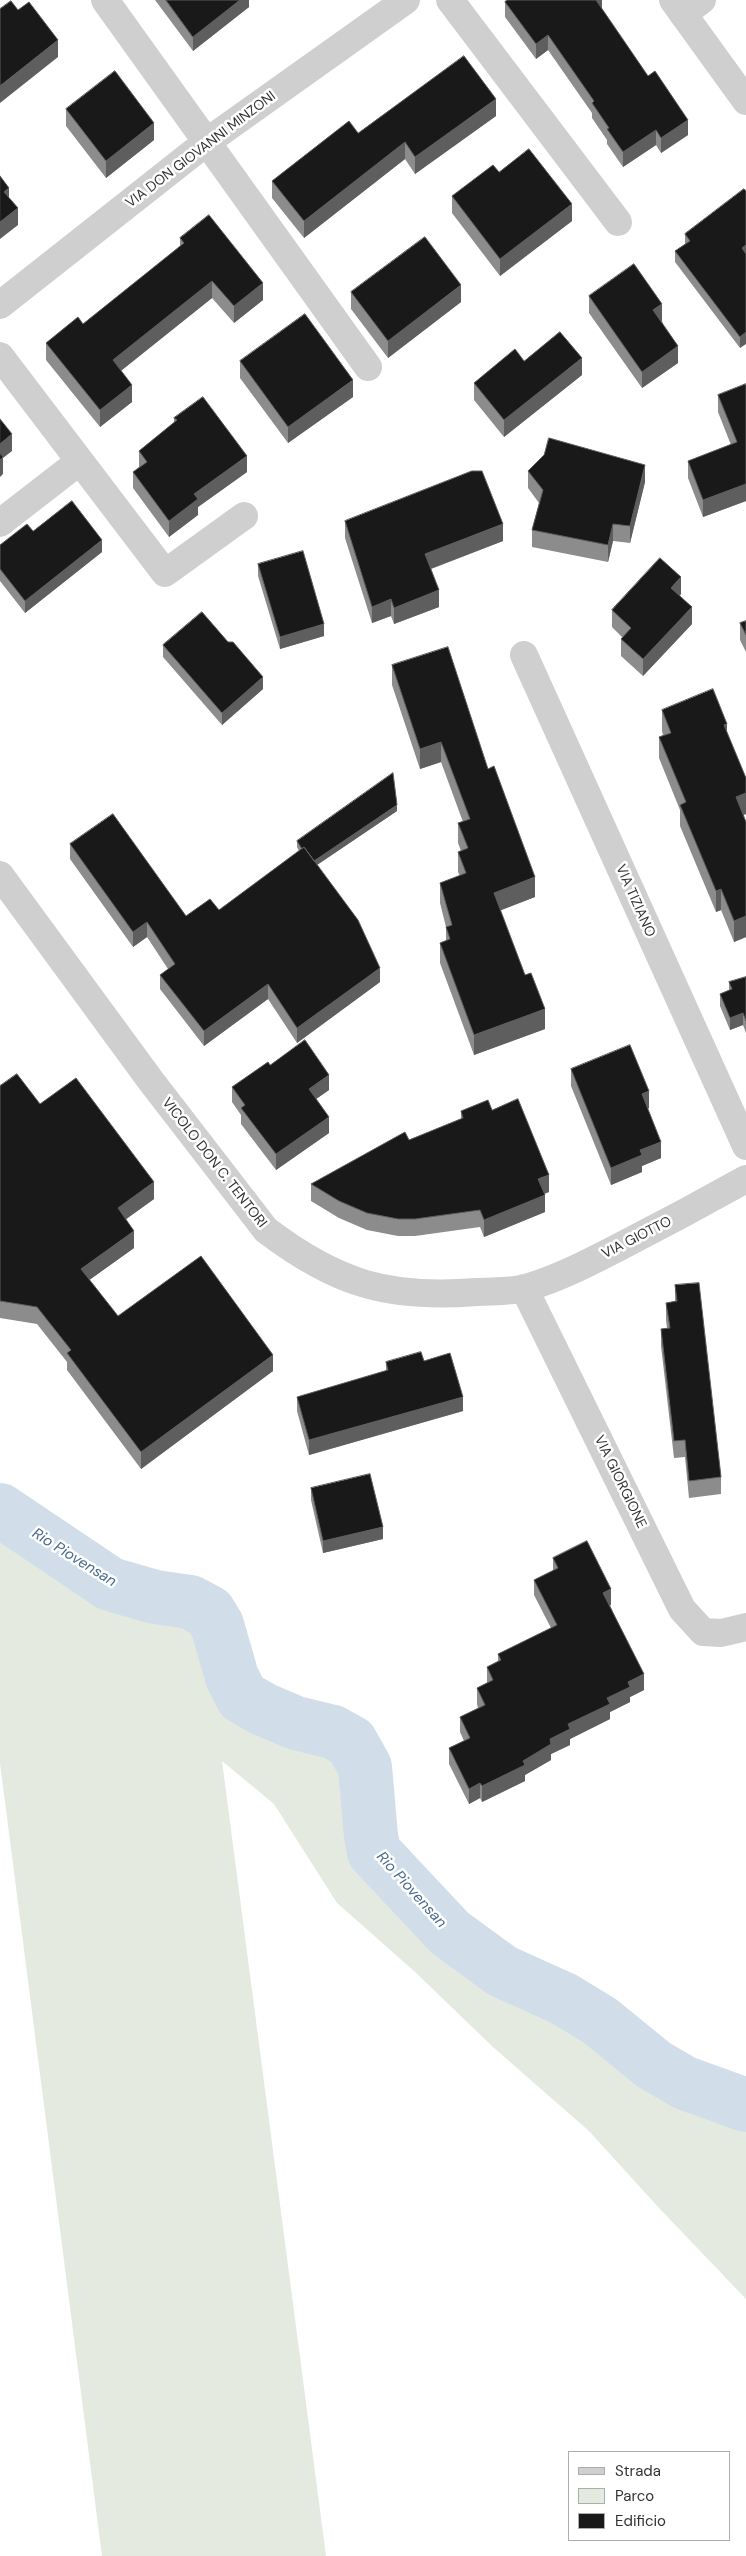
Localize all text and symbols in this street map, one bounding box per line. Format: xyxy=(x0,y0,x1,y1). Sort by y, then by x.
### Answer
street label: VIA DON GIOVANNI MINZONI xyxy=(123,88,279,212)
street label: VIA TIZIANO xyxy=(612,862,658,940)
street label: VICOLO DON C. TENTORI xyxy=(158,1095,270,1231)
street label: VIA GIOTTO xyxy=(599,1213,675,1263)
street label: VIA GIORGIONE xyxy=(590,1433,650,1531)
water label: Rio Piovensan xyxy=(28,1525,120,1591)
water label: Rio Piovensan xyxy=(372,1848,450,1932)
legend xyxy=(568,2451,731,2541)
text: Strada xyxy=(615,2461,661,2481)
text: Parco xyxy=(615,2486,654,2506)
text: Edificio xyxy=(615,2511,666,2531)

